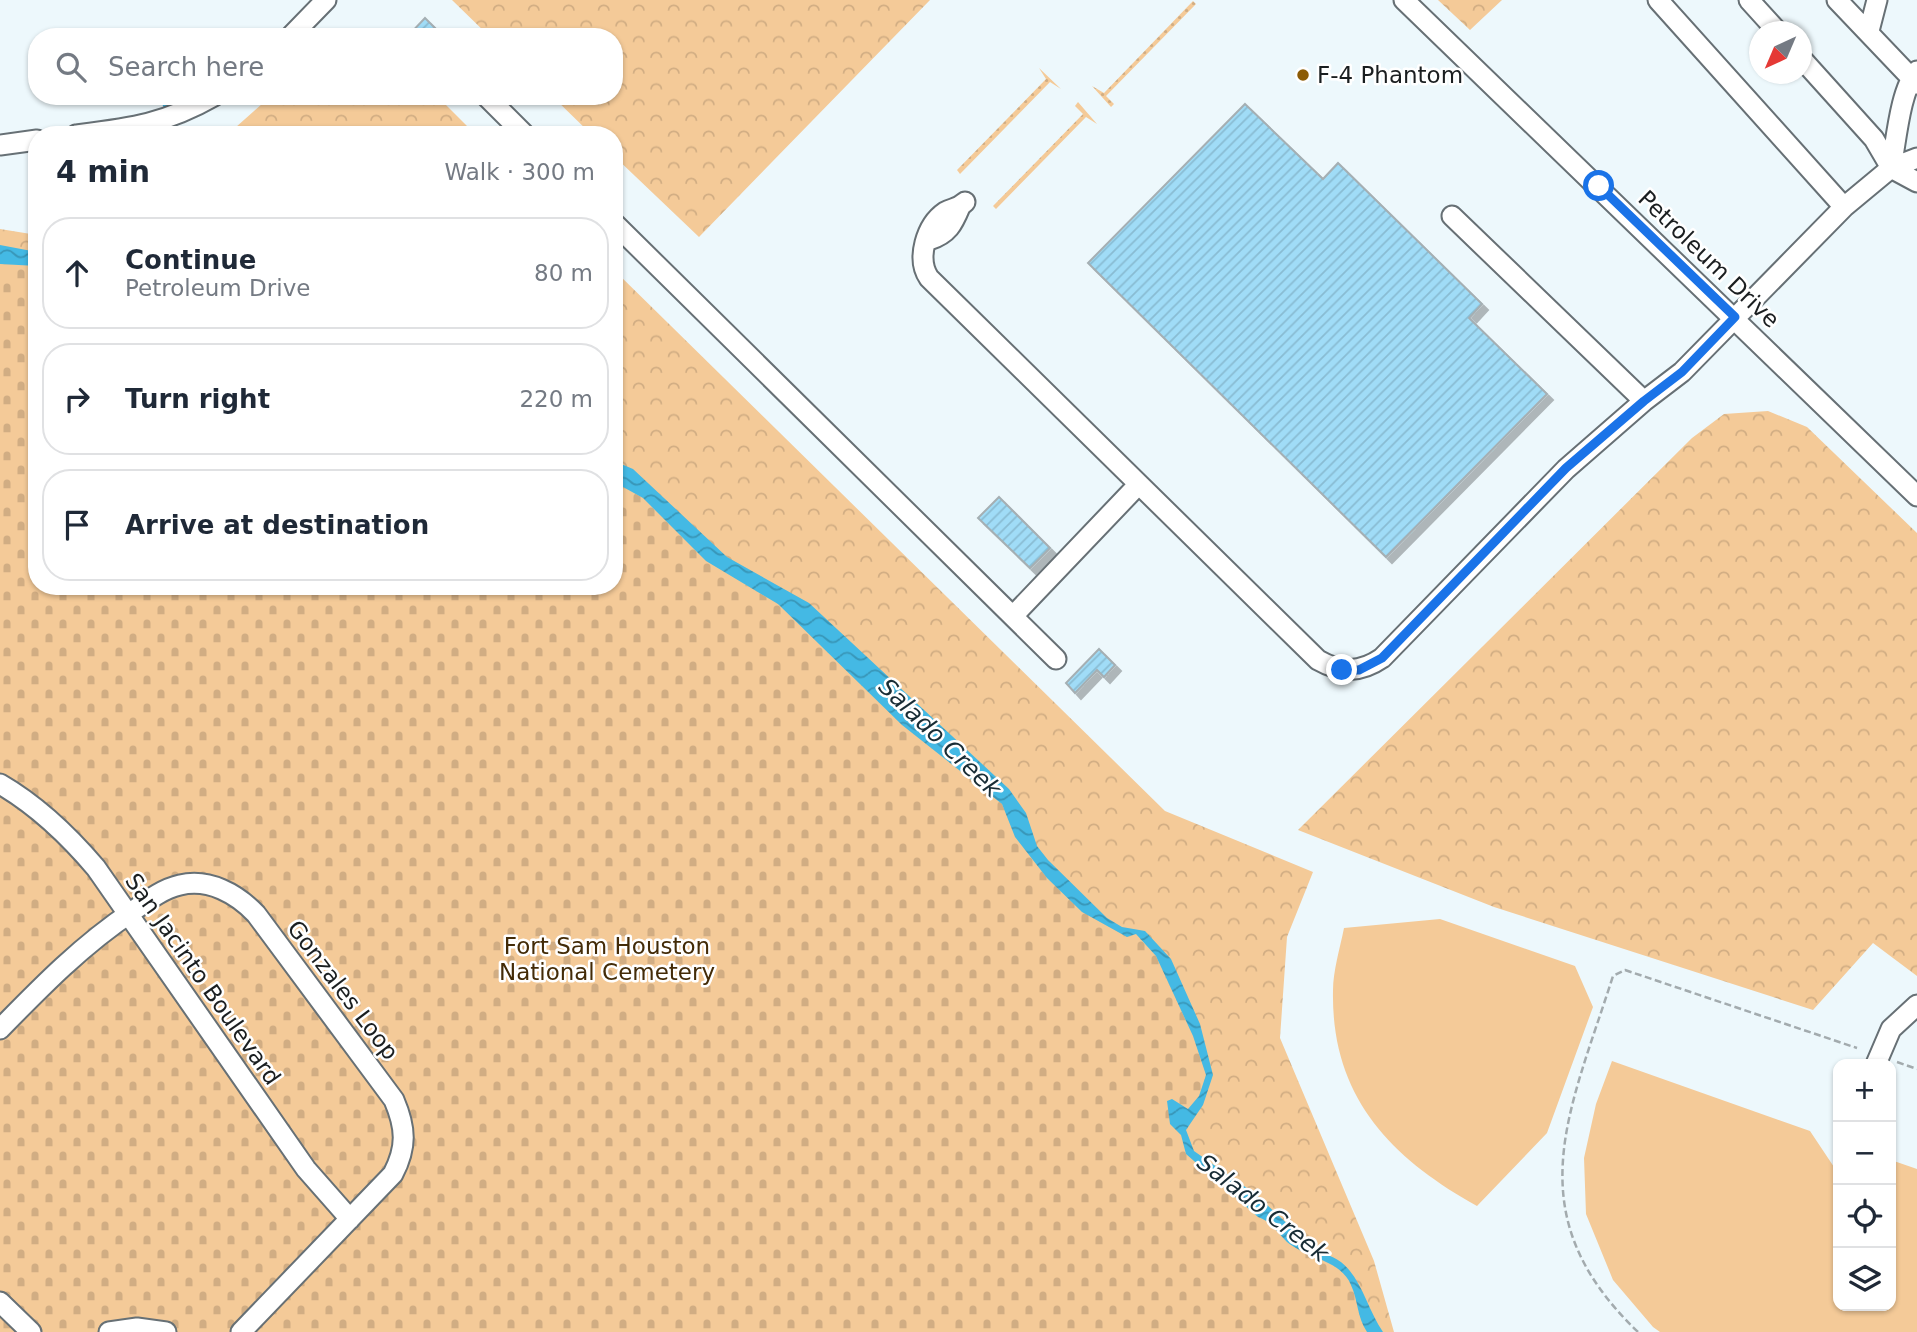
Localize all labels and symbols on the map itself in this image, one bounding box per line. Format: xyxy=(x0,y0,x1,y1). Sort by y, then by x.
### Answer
north arrow xyxy=(1749,21,1812,84)
place label: F-4 Phantom xyxy=(1317,62,1463,88)
marker: F-4 Phantom xyxy=(1295,67,1311,83)
route start xyxy=(1583,170,1614,201)
street label: Petroleum Drive xyxy=(1633,185,1785,333)
route end xyxy=(1326,654,1357,685)
water label: Salado Creek xyxy=(873,673,1008,804)
street label: San Jacinto Boulevard xyxy=(120,868,286,1090)
street label: Gonzales Loop xyxy=(282,915,404,1065)
park label: Fort Sam Houston National Cemetery xyxy=(499,933,715,985)
water label: Salado Creek xyxy=(1192,1148,1335,1269)

